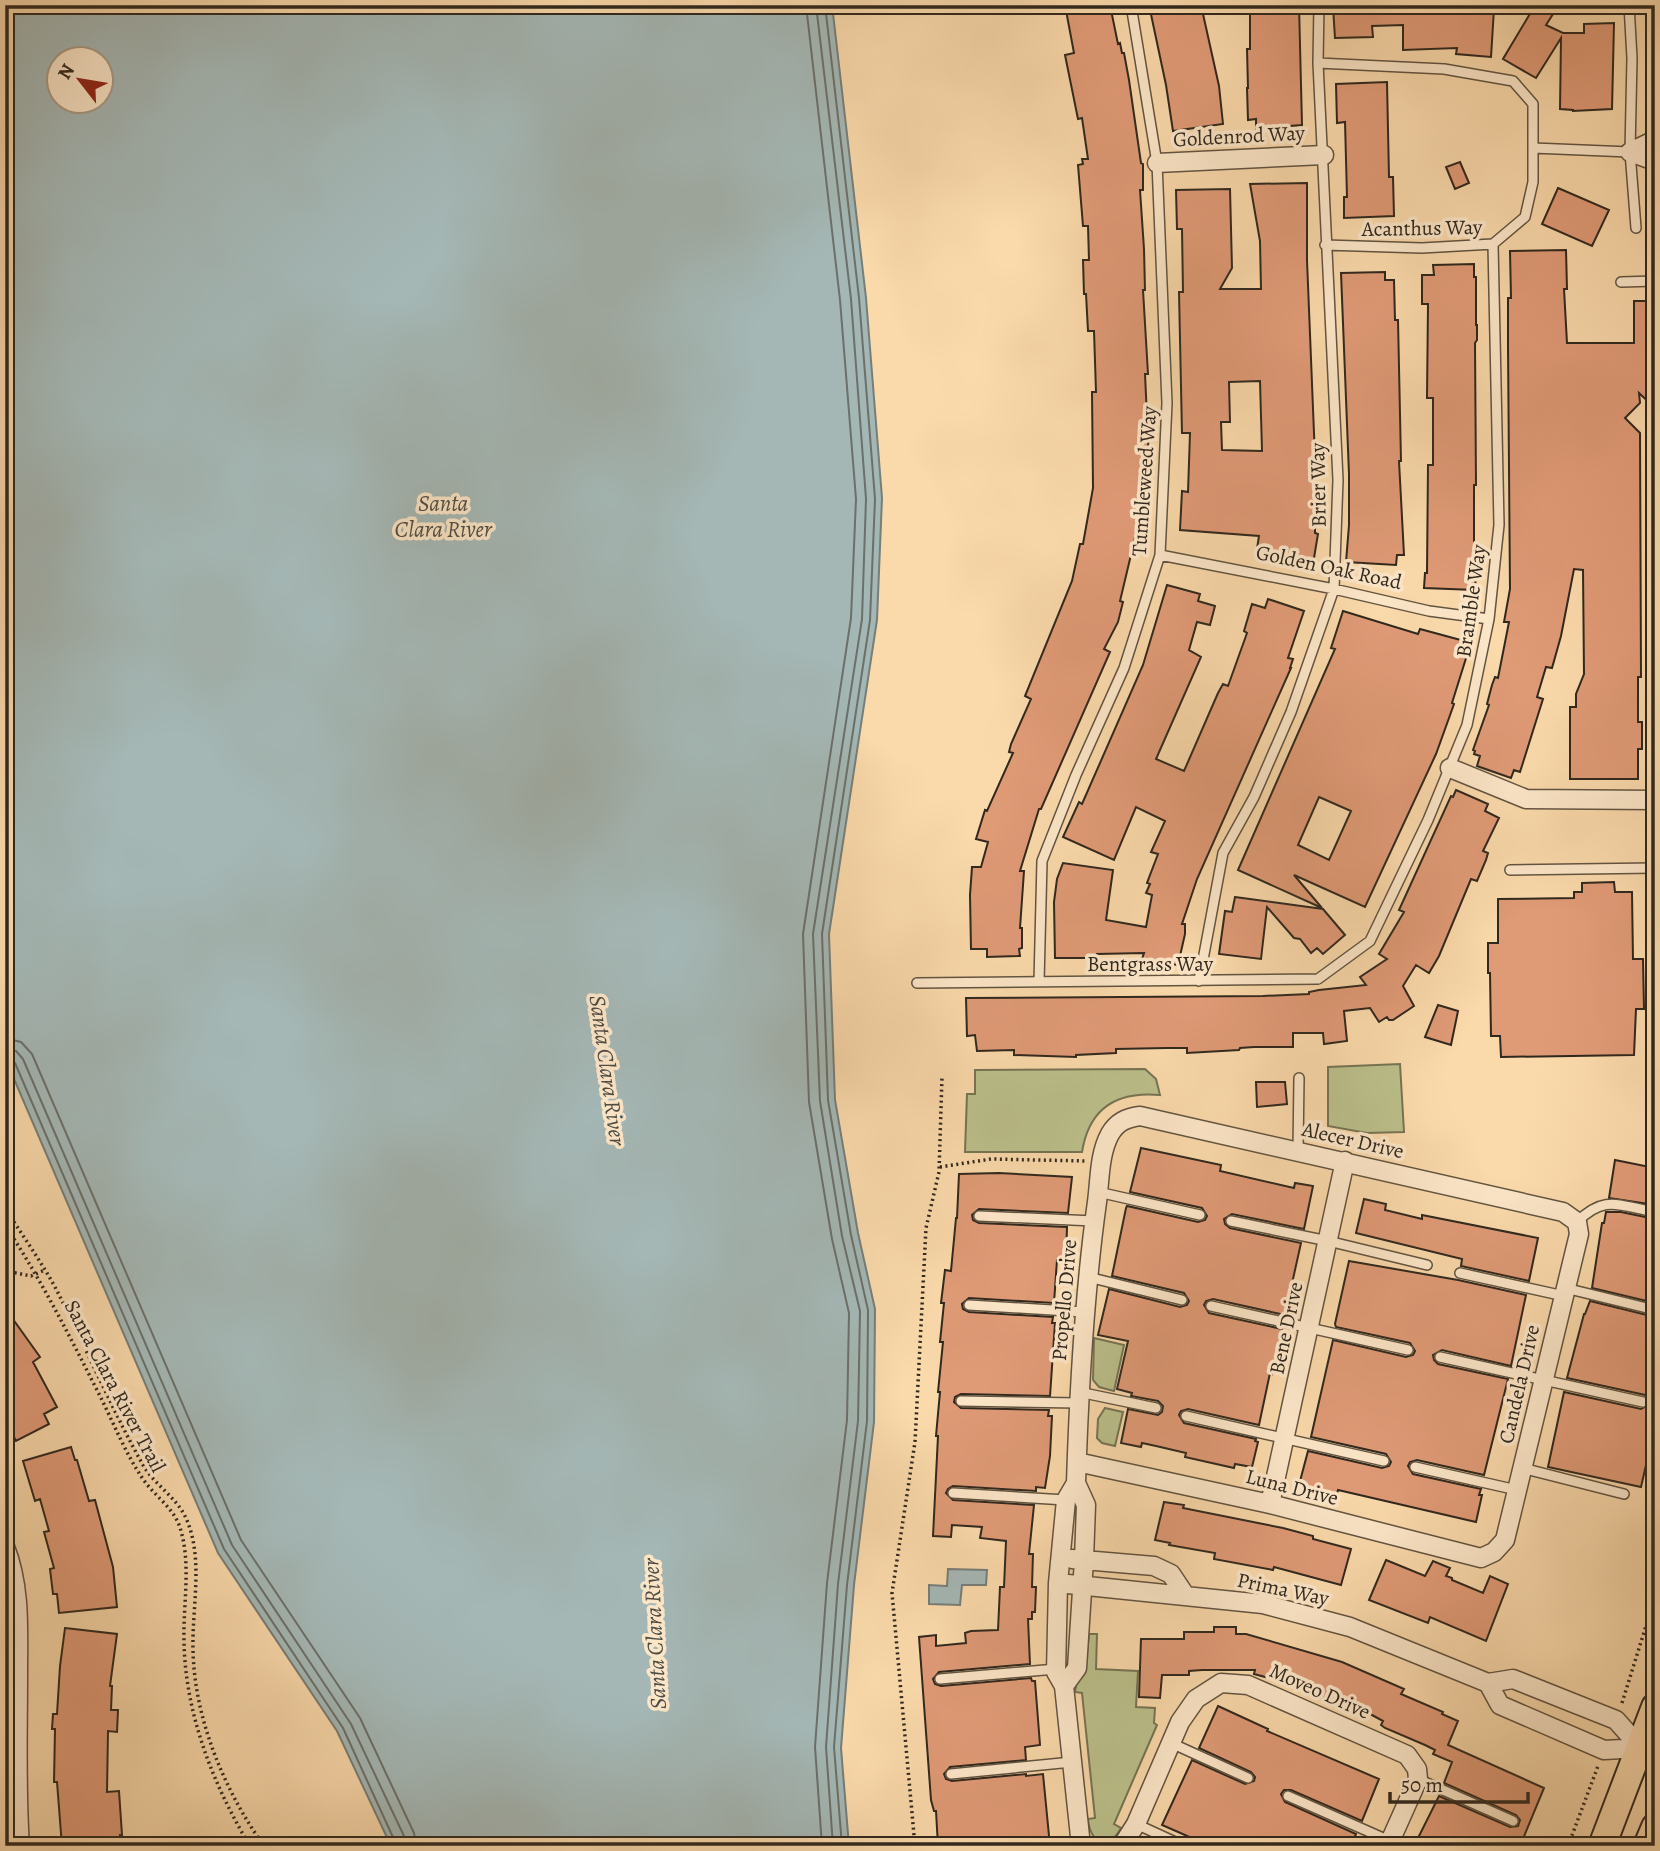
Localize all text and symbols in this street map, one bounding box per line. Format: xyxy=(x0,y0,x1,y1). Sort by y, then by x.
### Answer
north arrow xyxy=(46,46,116,116)
text: N xyxy=(52,59,81,84)
street label: Goldenrod Way xyxy=(1172,119,1306,153)
street label: Acanthus Way xyxy=(1360,213,1483,243)
street label: Tumbleweed Way xyxy=(1125,404,1163,557)
street label: Brier Way xyxy=(1303,442,1333,528)
water label: Santa Clara River xyxy=(394,488,493,545)
street label: Golden Oak Road xyxy=(1254,538,1405,596)
street label: Bramble Way xyxy=(1449,542,1493,659)
street label: Bentgrass Way xyxy=(1087,950,1214,978)
water label: Santa Clara River xyxy=(582,993,634,1148)
street label: Alecer Drive xyxy=(1298,1114,1407,1165)
street label: Propello Drive xyxy=(1045,1238,1083,1362)
street label: Bene Drive xyxy=(1263,1279,1309,1377)
street label: Santa Clara River Trail xyxy=(58,1295,172,1477)
street label: Candela Drive xyxy=(1492,1322,1546,1446)
street label: Luna Drive xyxy=(1243,1462,1341,1512)
water label: Santa Clara River xyxy=(635,1557,674,1710)
street label: Prima Way xyxy=(1234,1566,1332,1613)
street label: Moveo Drive xyxy=(1265,1656,1375,1726)
scale bar xyxy=(1390,1760,1529,1804)
text: 50 m xyxy=(1401,1771,1443,1799)

